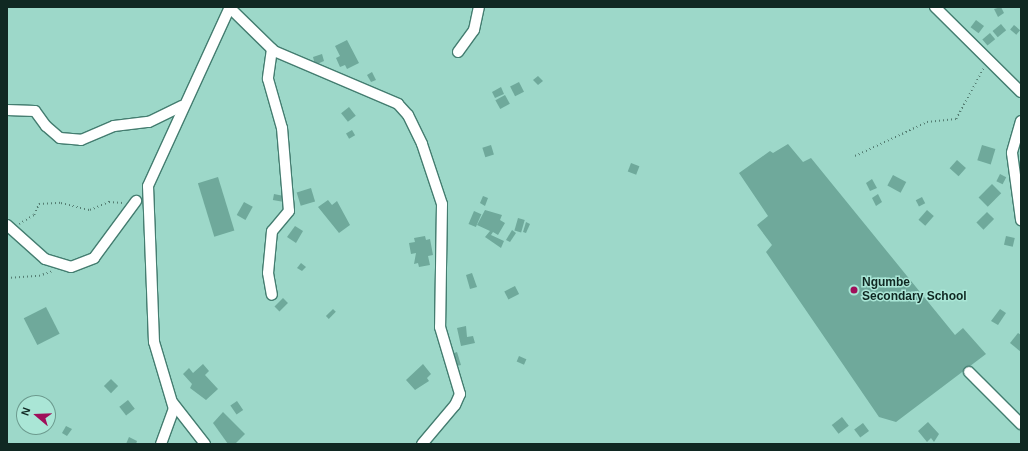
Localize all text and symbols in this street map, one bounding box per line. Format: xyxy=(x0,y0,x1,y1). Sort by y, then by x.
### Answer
place label: Ngumbe Secondary School xyxy=(862,276,967,304)
marker: Ngumbe Secondary School xyxy=(849,285,859,295)
north arrow xyxy=(16,395,56,435)
text: N xyxy=(19,406,33,417)

